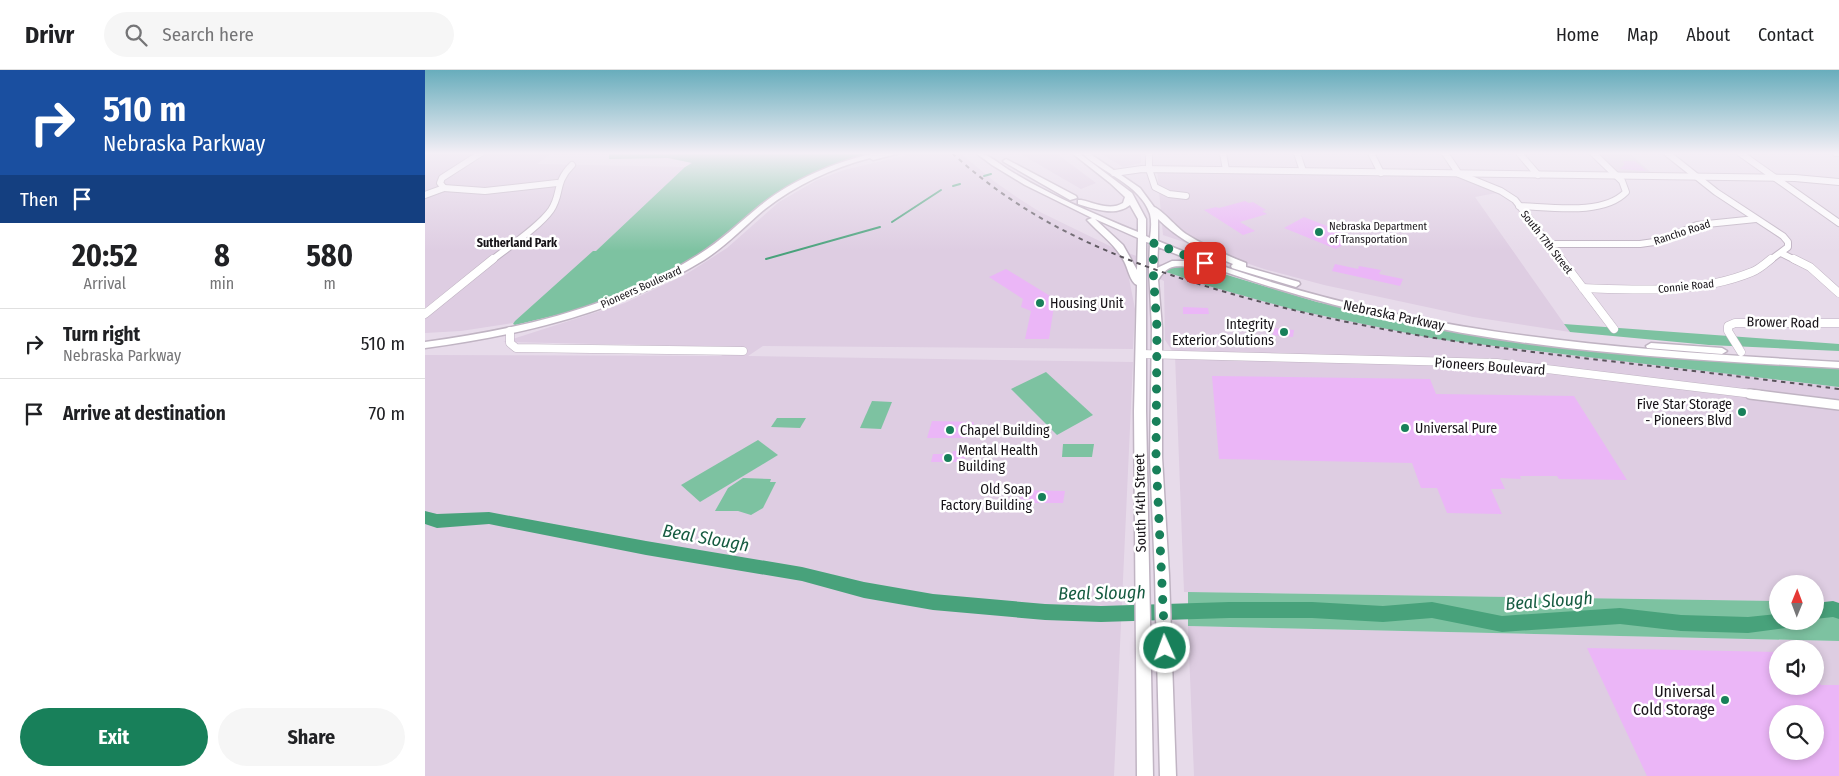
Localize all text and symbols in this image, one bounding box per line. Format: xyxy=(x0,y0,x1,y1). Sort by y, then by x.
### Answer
search box xyxy=(104,12,454,57)
text: Drivr xyxy=(25,21,74,49)
icon: search xyxy=(122,21,150,49)
text: Search here xyxy=(162,23,254,46)
text: Home xyxy=(1556,24,1599,46)
text: Map xyxy=(1627,24,1658,46)
text: About xyxy=(1686,24,1730,46)
text: Contact xyxy=(1758,24,1814,46)
text: 510 m xyxy=(103,88,186,130)
icon: right xyxy=(20,90,85,155)
text: Nebraska Parkway xyxy=(103,130,265,157)
icon: arrive xyxy=(68,185,96,213)
text: Then xyxy=(20,188,58,211)
street label: South 17th Street xyxy=(1518,208,1576,277)
street label: Rancho Road xyxy=(1652,217,1712,248)
place label: Nebraska Department of Transportation xyxy=(1329,220,1428,246)
marker: Nebraska Department of Transportation xyxy=(1313,226,1325,238)
district label: Sutherland Park xyxy=(477,236,558,250)
text: 20:52 xyxy=(72,238,138,274)
text: 8 xyxy=(214,238,230,274)
text: 580 xyxy=(306,238,353,274)
pin xyxy=(1184,242,1226,284)
icon: arrive xyxy=(1191,249,1219,277)
street label: Pioneers Boulevard xyxy=(599,264,684,311)
text: Arrival xyxy=(84,274,126,293)
text: min xyxy=(209,274,234,293)
text: m xyxy=(323,274,336,293)
street label: Connie Road xyxy=(1657,277,1715,296)
place label: Housing Unit xyxy=(1050,295,1124,312)
street label: Nebraska Parkway xyxy=(1342,296,1447,335)
marker: Housing Unit xyxy=(1034,297,1046,309)
street label: Brower Road xyxy=(1746,313,1820,332)
place label: Integrity Exterior Solutions xyxy=(1172,316,1275,349)
text: Turn right xyxy=(63,323,140,346)
marker: Integrity Exterior Solutions xyxy=(1278,326,1290,338)
icon: right xyxy=(20,330,48,358)
text: 510 m xyxy=(361,332,405,355)
text: Nebraska Parkway xyxy=(63,346,181,365)
street label: Pioneers Boulevard xyxy=(1434,354,1546,379)
place label: Five Star Storage - Pioneers Blvd xyxy=(1637,396,1732,429)
icon: arrive xyxy=(20,400,48,428)
text: Arrive at destination xyxy=(63,402,226,425)
text: 70 m xyxy=(369,402,405,425)
marker: Five Star Storage - Pioneers Blvd xyxy=(1736,406,1748,418)
place label: Universal Pure xyxy=(1415,420,1497,437)
place label: Chapel Building xyxy=(960,422,1050,439)
marker: Universal Pure xyxy=(1399,422,1411,434)
marker: Chapel Building xyxy=(944,424,956,436)
place label: Mental Health Building xyxy=(958,442,1038,475)
marker: Mental Health Building xyxy=(942,452,954,464)
street label: South 14th Street xyxy=(1131,453,1150,553)
place label: Old Soap Factory Building xyxy=(941,481,1032,514)
marker: Old Soap Factory Building xyxy=(1036,491,1048,503)
water label: Beal Slough xyxy=(661,520,751,556)
north arrow xyxy=(1769,575,1824,630)
map controls xyxy=(1769,575,1824,760)
water label: Beal Slough xyxy=(1058,581,1146,605)
water label: Beal Slough xyxy=(1505,587,1593,615)
position arrow xyxy=(1138,621,1190,673)
button: sound xyxy=(1769,640,1824,695)
place label: Universal Cold Storage xyxy=(1633,682,1715,719)
marker: Universal Cold Storage xyxy=(1719,694,1731,706)
button: search xyxy=(1769,705,1824,760)
button: Exit xyxy=(20,708,208,766)
button: Share xyxy=(218,708,405,766)

